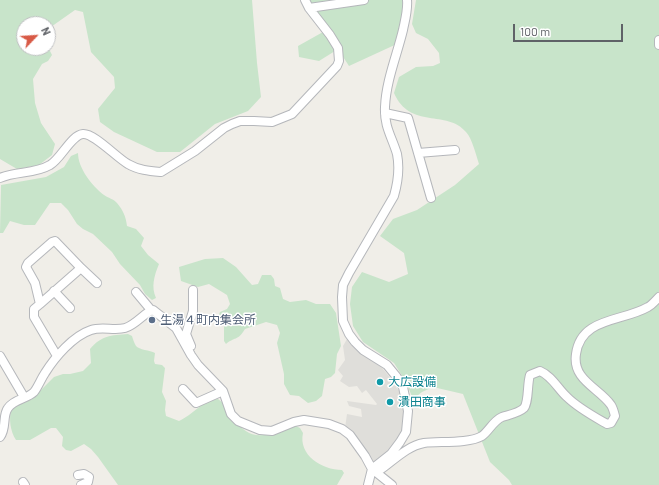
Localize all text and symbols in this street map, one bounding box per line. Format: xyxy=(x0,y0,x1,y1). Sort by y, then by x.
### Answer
north arrow xyxy=(16,16,56,56)
scale bar xyxy=(515,16,625,42)
text: 100 m xyxy=(520,24,550,38)
text: N xyxy=(39,25,54,37)
place label: 生湯４町内集会所 xyxy=(160,313,256,327)
marker: 生湯４町内集会所 xyxy=(147,315,157,325)
place label: 大広設備 xyxy=(388,375,436,389)
marker: 大広設備 xyxy=(375,377,385,387)
place label: 潰田商事 xyxy=(398,395,446,409)
marker: 潰田商事 xyxy=(385,397,395,407)

